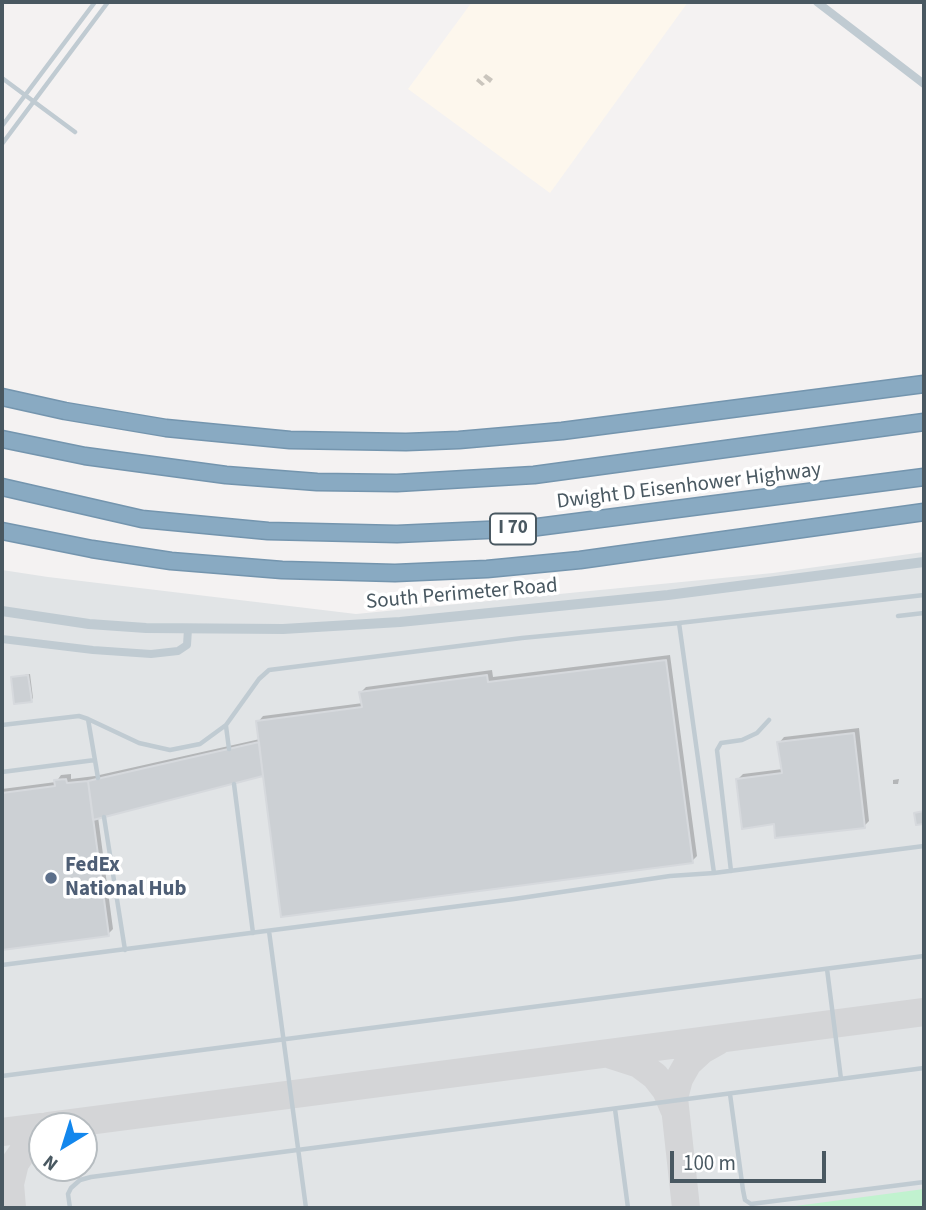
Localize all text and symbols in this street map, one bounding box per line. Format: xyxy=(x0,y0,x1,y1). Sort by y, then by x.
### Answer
street label: Dwight D Eisenhower Highway xyxy=(555,458,823,516)
road number: I 70 xyxy=(490,514,536,544)
street label: South Perimeter Road xyxy=(365,574,559,616)
place label: FedEx National Hub xyxy=(65,853,187,903)
marker: FedEx National Hub xyxy=(43,870,59,886)
north arrow xyxy=(28,1112,98,1182)
scale bar xyxy=(674,1136,830,1180)
text: N xyxy=(38,1148,64,1177)
text: 100 m xyxy=(683,1148,736,1178)

